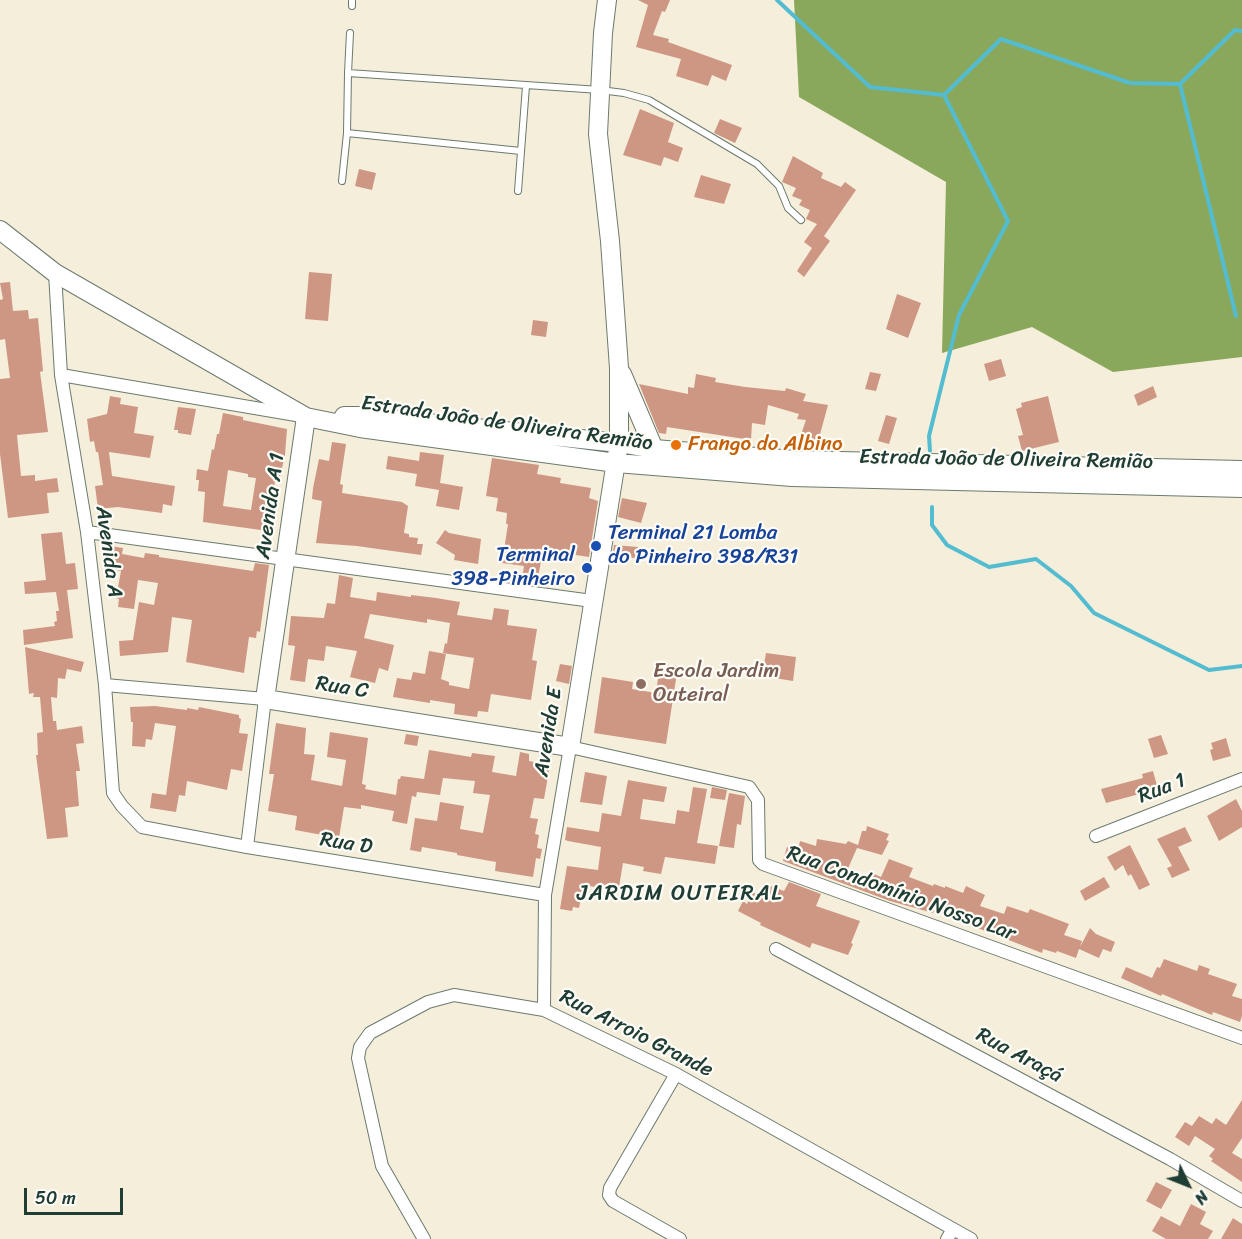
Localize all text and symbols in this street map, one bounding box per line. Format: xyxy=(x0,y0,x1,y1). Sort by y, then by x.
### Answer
street label: Estrada João de Oliveira Remião xyxy=(360,391,654,457)
place label: Frango do Albino xyxy=(688,432,843,458)
marker: Frango do Albino xyxy=(669,438,683,452)
street label: Estrada João de Oliveira Remião xyxy=(859,445,1153,475)
street label: Avenida A 1 xyxy=(251,451,291,561)
street label: Avenida A xyxy=(89,505,127,599)
place label: Terminal 21 Lomba do Pinheiro 398/R31 xyxy=(608,521,798,571)
marker: Terminal 21 Lomba do Pinheiro 398/R31 xyxy=(589,539,603,553)
place label: Terminal 398-Pinheiro xyxy=(451,543,575,593)
marker: Terminal 398-Pinheiro xyxy=(580,561,594,575)
place label: Escola Jardim Outeiral xyxy=(653,659,779,709)
street label: Rua C xyxy=(314,671,370,705)
marker: Escola Jardim Outeiral xyxy=(634,677,648,691)
street label: Avenida E xyxy=(530,685,568,779)
street label: Rua 1 xyxy=(1135,768,1189,810)
street label: Rua D xyxy=(318,827,374,861)
street label: Rua Condomínio Nosso Lar xyxy=(783,841,1019,947)
district label: JARDIM OUTEIRAL xyxy=(578,881,782,907)
street label: Rua Arroio Grande xyxy=(555,984,717,1084)
street label: Rua Araçá xyxy=(972,1023,1066,1089)
north arrow xyxy=(1158,1155,1218,1215)
scale bar xyxy=(27,1176,126,1214)
text: 50 m xyxy=(35,1182,76,1214)
text: N xyxy=(1187,1184,1216,1212)

